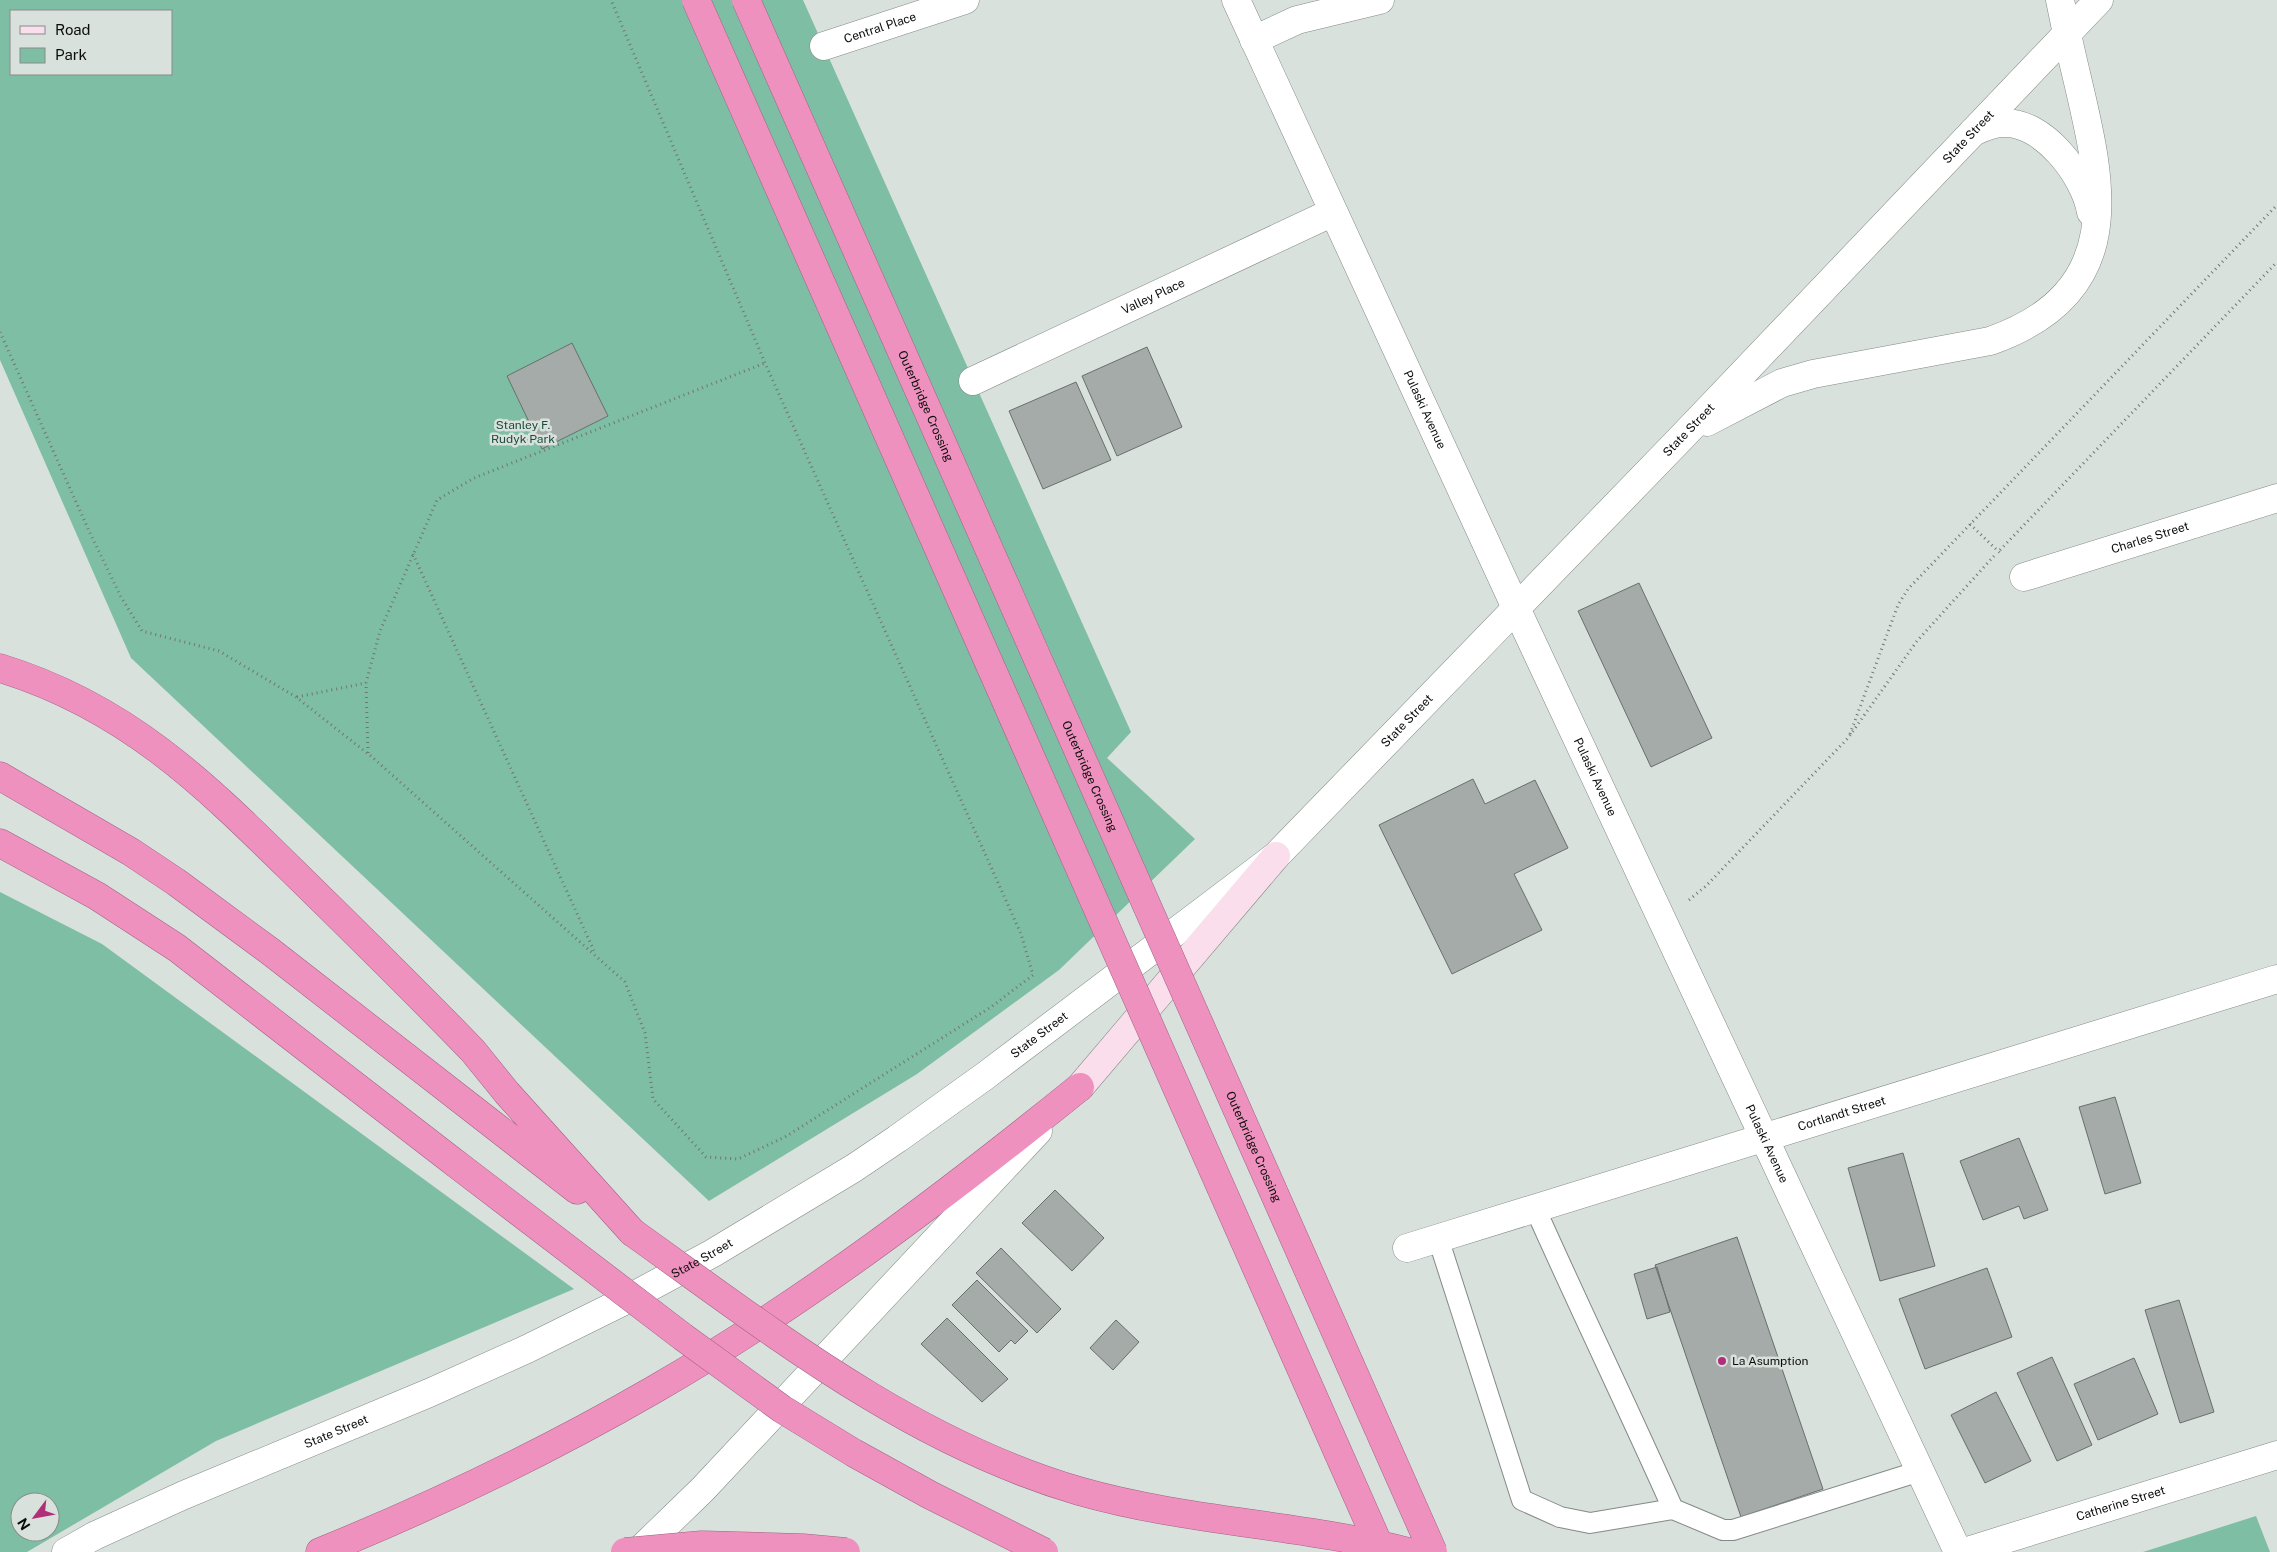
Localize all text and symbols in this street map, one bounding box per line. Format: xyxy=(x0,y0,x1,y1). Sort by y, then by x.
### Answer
street label: Central Place xyxy=(842,9,918,46)
legend xyxy=(10,10,172,75)
text: Road xyxy=(55,21,91,38)
text: Park xyxy=(55,46,87,63)
street label: State Street xyxy=(1940,107,1997,166)
street label: Valley Place xyxy=(1119,276,1187,317)
street label: Outerbridge Crossing xyxy=(895,348,956,464)
street label: Pulaski Avenue xyxy=(1401,368,1449,451)
street label: State Street xyxy=(1660,400,1718,459)
park label: Stanley F. Rudyk Park xyxy=(491,418,555,446)
street label: Charles Street xyxy=(2109,519,2191,556)
street label: State Street xyxy=(1378,691,1436,750)
street label: Outerbridge Crossing xyxy=(1059,719,1120,834)
street label: Pulaski Avenue xyxy=(1571,736,1620,819)
street label: State Street xyxy=(1008,1009,1071,1061)
street label: Outerbridge Crossing xyxy=(1223,1089,1284,1204)
street label: Cortlandt Street xyxy=(1796,1093,1888,1134)
street label: Pulaski Avenue xyxy=(1743,1102,1791,1185)
street label: State Street xyxy=(669,1236,736,1281)
place label: La Asumption xyxy=(1732,1354,1808,1368)
marker: La Asumption xyxy=(1716,1355,1728,1367)
street label: State Street xyxy=(302,1412,371,1451)
street label: Catherine Street xyxy=(2074,1483,2167,1524)
north arrow xyxy=(10,1492,60,1542)
text: N xyxy=(14,1515,34,1533)

